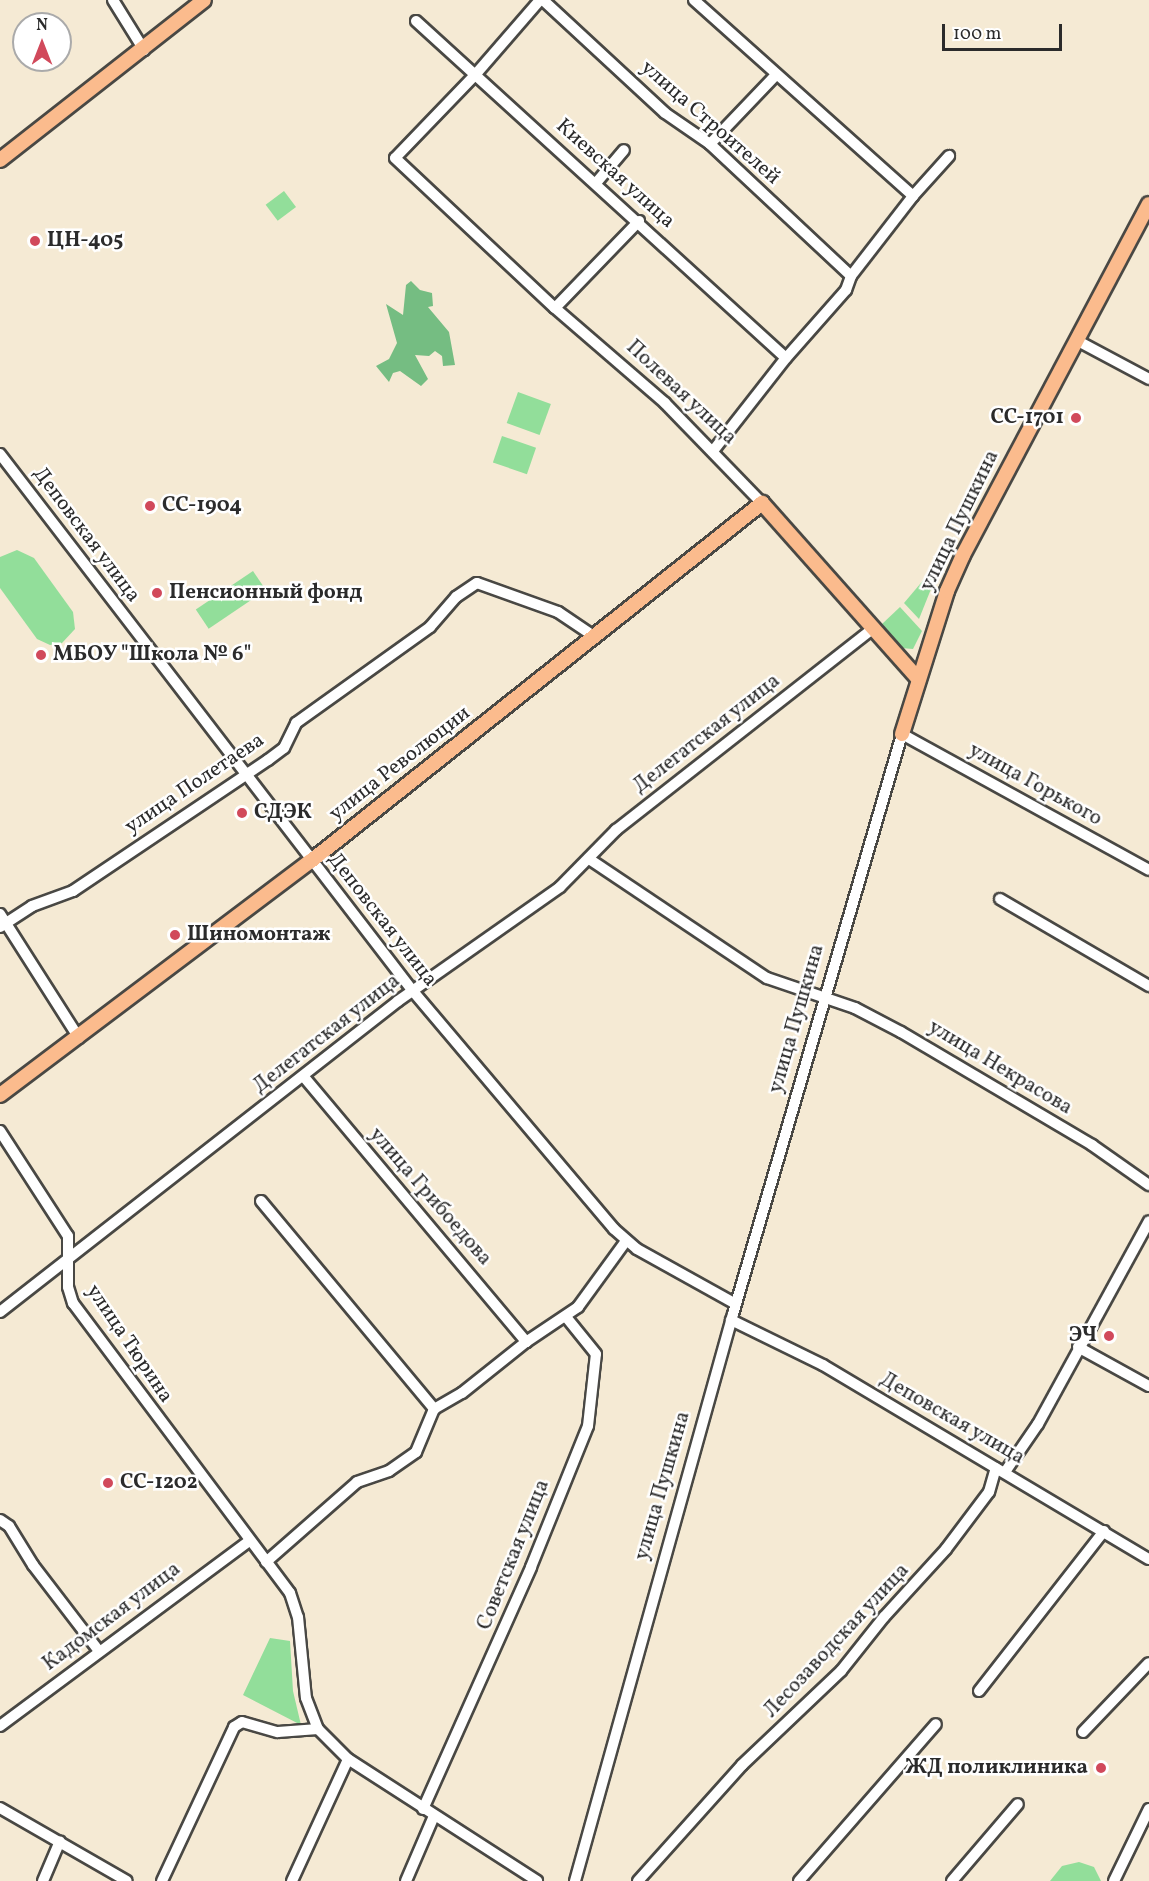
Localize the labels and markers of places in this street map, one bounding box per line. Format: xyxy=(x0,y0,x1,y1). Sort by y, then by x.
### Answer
place label: ЦН-405 xyxy=(47,228,123,254)
marker: ЦН-405 xyxy=(28,234,42,248)
place label: СС-1701 xyxy=(990,405,1064,431)
marker: СС-1701 xyxy=(1069,411,1083,425)
place label: СС-1904 xyxy=(162,493,242,519)
marker: СС-1904 xyxy=(143,499,157,513)
place label: Пенсионный фонд xyxy=(169,580,362,606)
marker: Пенсионный фонд xyxy=(150,586,164,600)
place label: МБОУ "Школа № 6" xyxy=(53,642,252,668)
marker: МБОУ "Школа № 6" xyxy=(34,648,48,662)
place label: СДЭК xyxy=(254,800,312,826)
marker: СДЭК xyxy=(235,806,249,820)
place label: Шиномонтаж xyxy=(187,922,331,948)
marker: Шиномонтаж xyxy=(168,928,182,942)
place label: ЭЧ xyxy=(1069,1323,1097,1349)
marker: ЭЧ xyxy=(1102,1329,1116,1343)
place label: СС-1202 xyxy=(120,1470,198,1496)
marker: СС-1202 xyxy=(101,1476,115,1490)
place label: ЖД поликлиника xyxy=(905,1755,1088,1781)
marker: ЖД поликлиника xyxy=(1092,1759,1110,1777)

